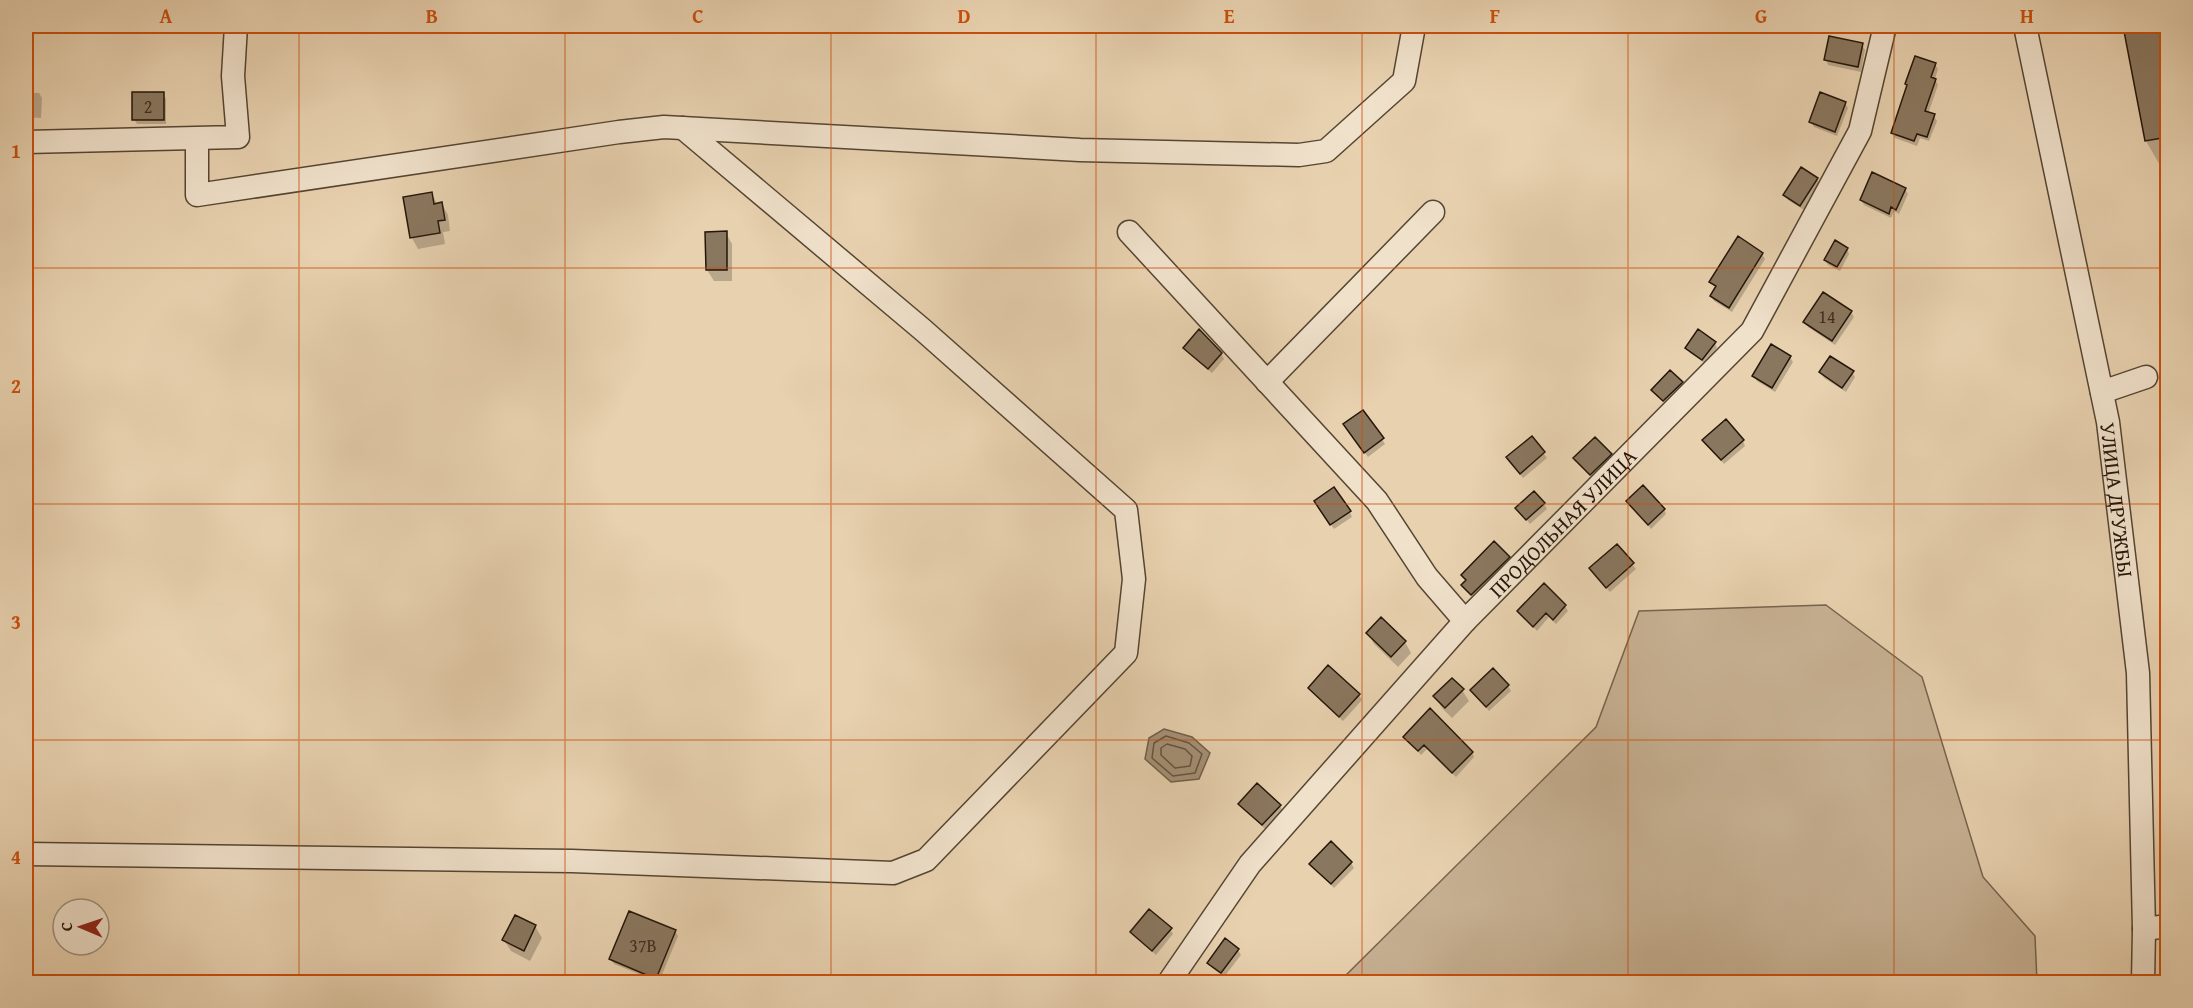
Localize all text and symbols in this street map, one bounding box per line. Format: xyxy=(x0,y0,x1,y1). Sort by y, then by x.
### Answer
text: A xyxy=(160,1,173,30)
text: B xyxy=(426,1,438,30)
text: C xyxy=(692,1,704,30)
text: D xyxy=(957,1,971,30)
text: E xyxy=(1224,1,1235,30)
text: F xyxy=(1490,1,1500,30)
text: G xyxy=(1755,1,1767,30)
text: H xyxy=(2020,1,2034,30)
house number: 2 xyxy=(144,93,152,120)
text: 1 xyxy=(11,136,21,165)
house number: 14 xyxy=(1818,303,1836,330)
text: 2 xyxy=(11,371,21,400)
street label: УЛИЦА ДРУЖБЫ xyxy=(2093,421,2142,579)
street label: ПРОДОЛЬНАЯ УЛИЦА xyxy=(1481,441,1644,604)
text: 3 xyxy=(11,607,21,636)
text: 4 xyxy=(11,842,21,871)
north arrow xyxy=(51,897,111,957)
text: С xyxy=(54,922,78,931)
house number: 37В xyxy=(629,932,657,959)

